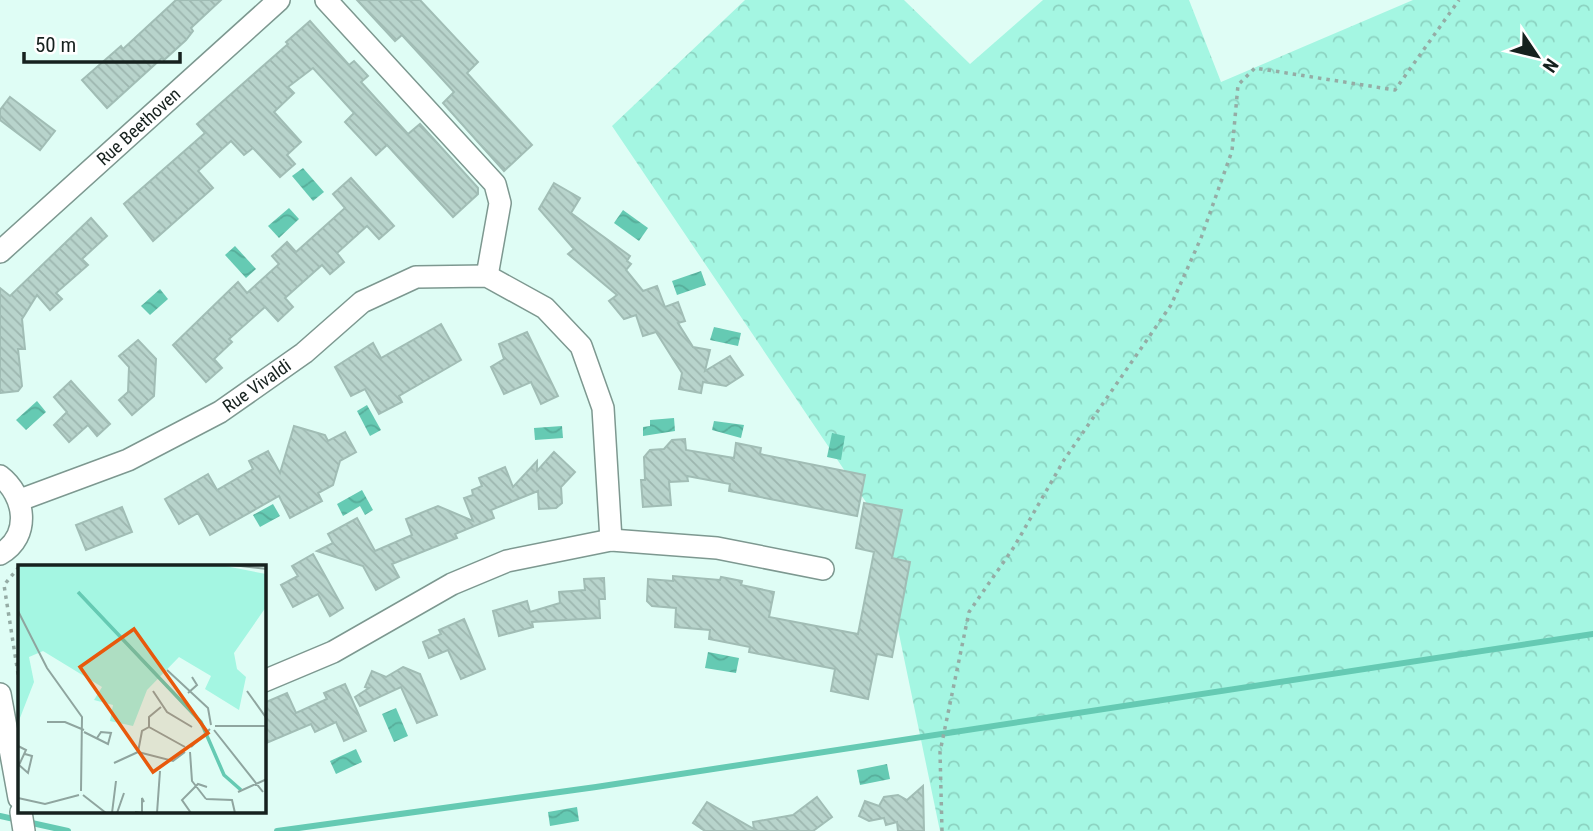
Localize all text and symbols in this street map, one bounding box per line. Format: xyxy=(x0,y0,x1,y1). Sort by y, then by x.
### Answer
scale bar xyxy=(24,21,180,65)
north arrow xyxy=(1502,21,1572,91)
text: 50 m xyxy=(35,33,76,57)
text: N xyxy=(1538,54,1563,77)
street label: Rue Beethoven xyxy=(92,83,185,169)
street label: Rue Vivaldi xyxy=(218,355,295,417)
inset map xyxy=(18,565,266,814)

